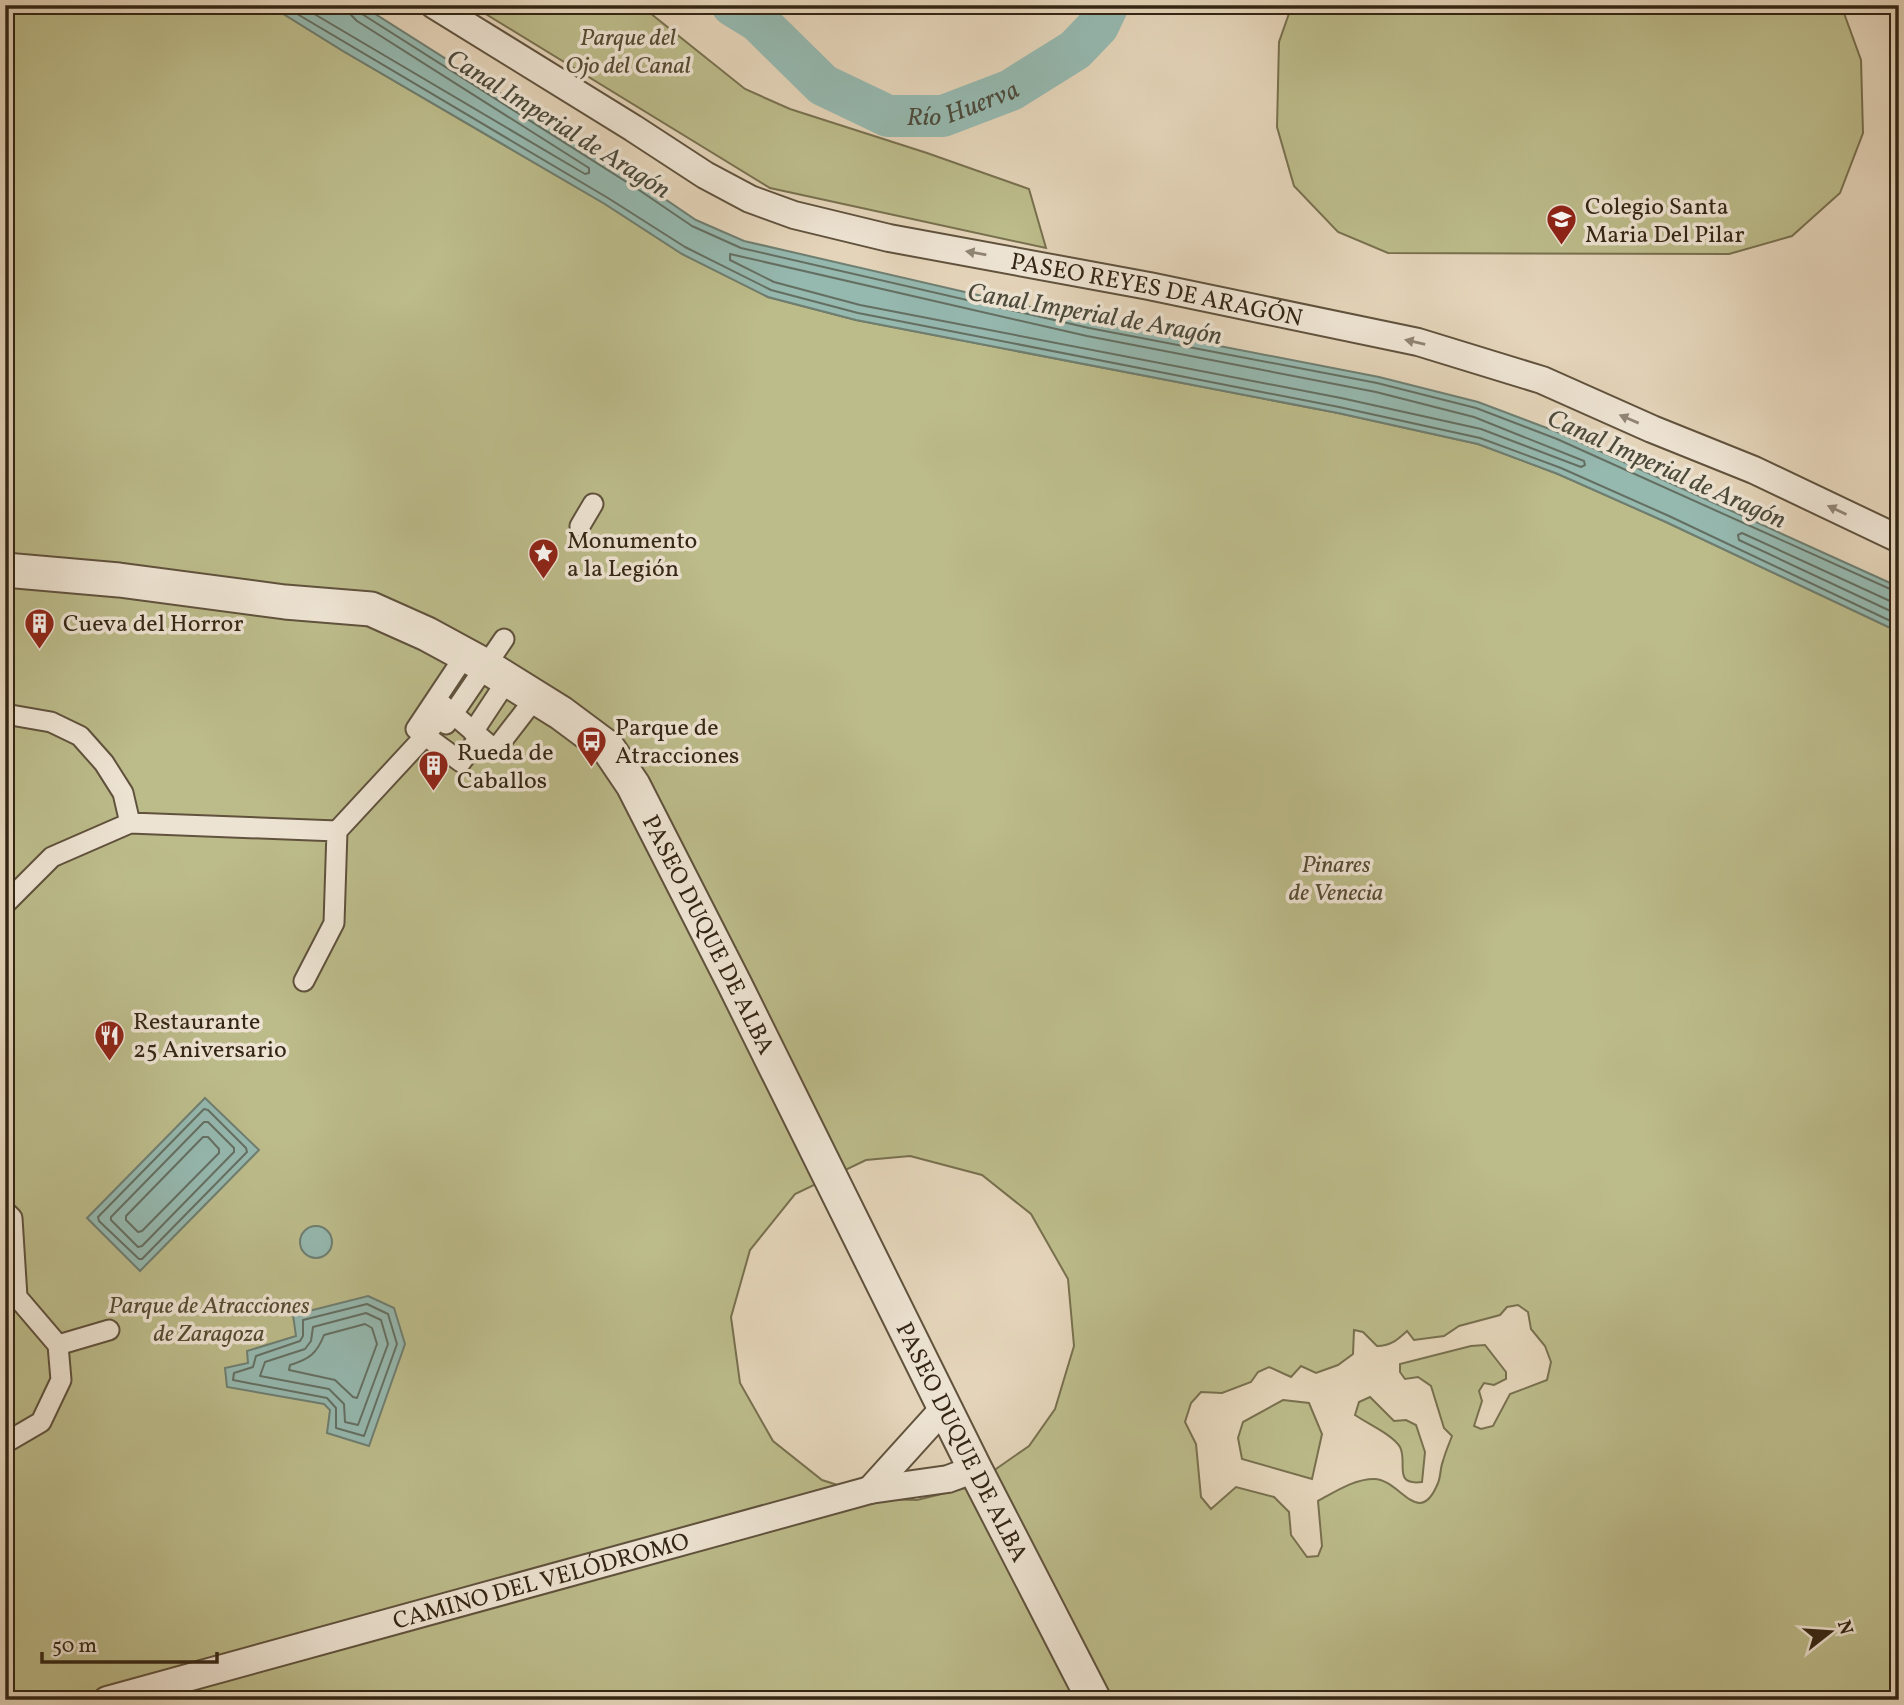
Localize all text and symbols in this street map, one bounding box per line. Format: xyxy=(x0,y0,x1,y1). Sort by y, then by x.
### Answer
park label: Parque del Ojo del Canal xyxy=(565,22,691,84)
water label: Canal Imperial de Aragón xyxy=(439,41,677,208)
water label: Río Huerva xyxy=(906,73,1027,136)
place label: Colegio Santa Maria Del Pilar xyxy=(1585,191,1745,253)
school or university icon: Colegio Santa Maria Del Pilar xyxy=(1545,203,1579,247)
street label: PASEO REYES DE ARAGÓN xyxy=(1007,246,1305,337)
one-way arrow xyxy=(965,248,987,259)
water label: Canal Imperial de Aragón xyxy=(964,275,1225,355)
one-way arrow xyxy=(1404,336,1426,347)
water label: Canal Imperial de Aragón xyxy=(1541,401,1791,539)
one-way arrow xyxy=(1618,413,1639,424)
one-way arrow xyxy=(1827,505,1847,516)
place label: Monumento a la Legión xyxy=(567,525,697,587)
place icon: Monumento a la Legión xyxy=(527,537,561,581)
building icon: Cueva del Horror xyxy=(23,606,57,650)
place label: Cueva del Horror xyxy=(63,608,243,642)
place label: Parque de Atracciones xyxy=(615,712,739,774)
bus stop icon: Parque de Atracciones xyxy=(575,724,609,768)
place label: Rueda de Caballos xyxy=(457,737,554,799)
building icon: Rueda de Caballos xyxy=(417,749,451,793)
street label: PASEO DUQUE DE ALBA xyxy=(632,810,782,1061)
park label: Pinares de Venecia xyxy=(1289,849,1383,911)
place label: Restaurante 25 Aniversario xyxy=(133,1006,287,1068)
restaurant icon: Restaurante 25 Aniversario xyxy=(93,1018,127,1062)
park label: Parque de Atracciones de Zaragoza xyxy=(108,1290,310,1352)
street label: PASEO DUQUE DE ALBA xyxy=(886,1317,1035,1569)
street label: CAMINO DEL VELÓDROMO xyxy=(389,1526,693,1640)
north arrow xyxy=(1796,1596,1866,1666)
text: N xyxy=(1830,1617,1859,1638)
scale bar xyxy=(42,1621,217,1665)
text: 50 m xyxy=(52,1632,97,1661)

